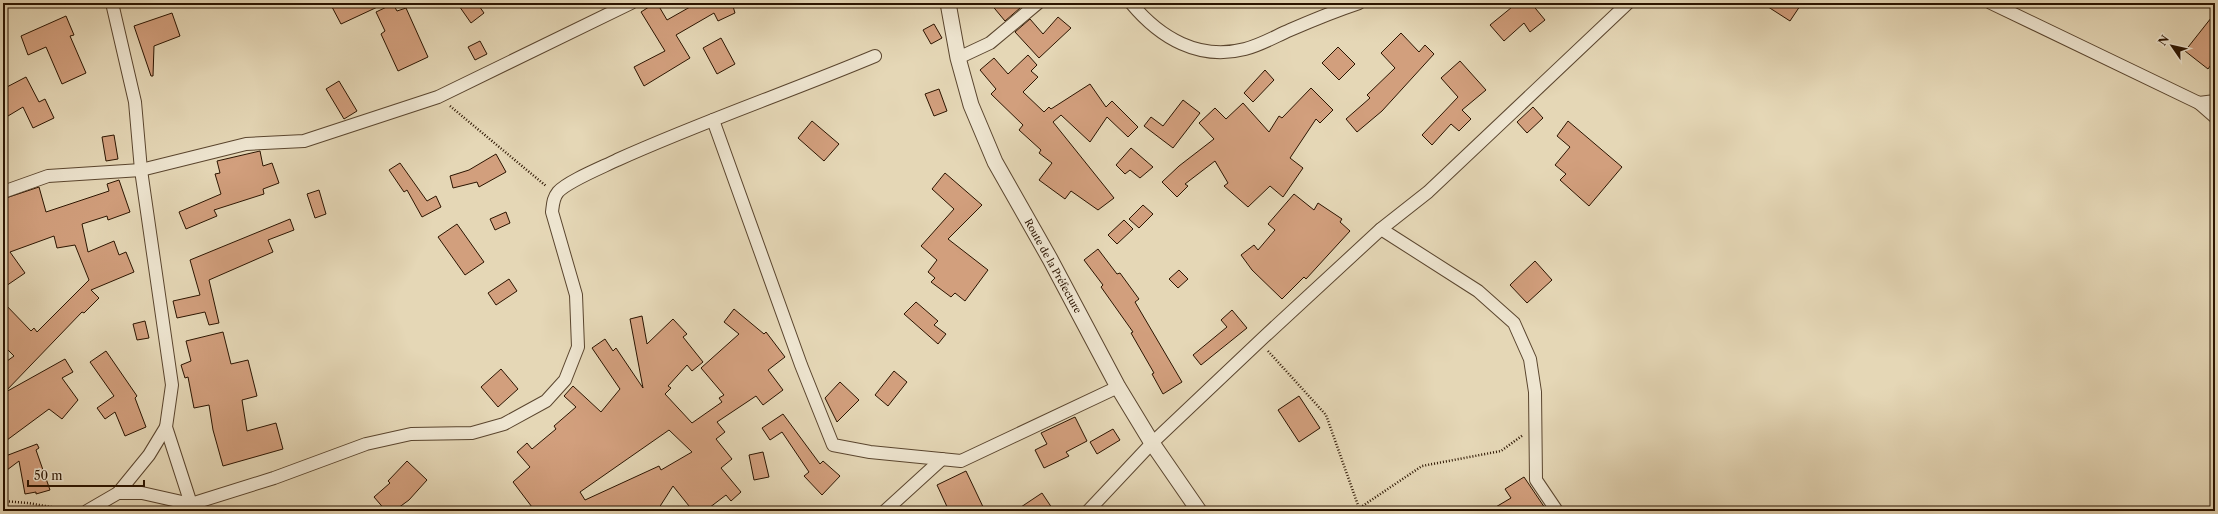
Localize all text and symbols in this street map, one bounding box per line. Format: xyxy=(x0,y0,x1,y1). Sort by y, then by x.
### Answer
north arrow xyxy=(2152,26,2192,66)
text: N xyxy=(2155,32,2172,48)
street label: Route de la Préfecture xyxy=(1022,216,1085,316)
scale bar xyxy=(28,462,144,488)
text: 50 m xyxy=(34,468,63,483)

